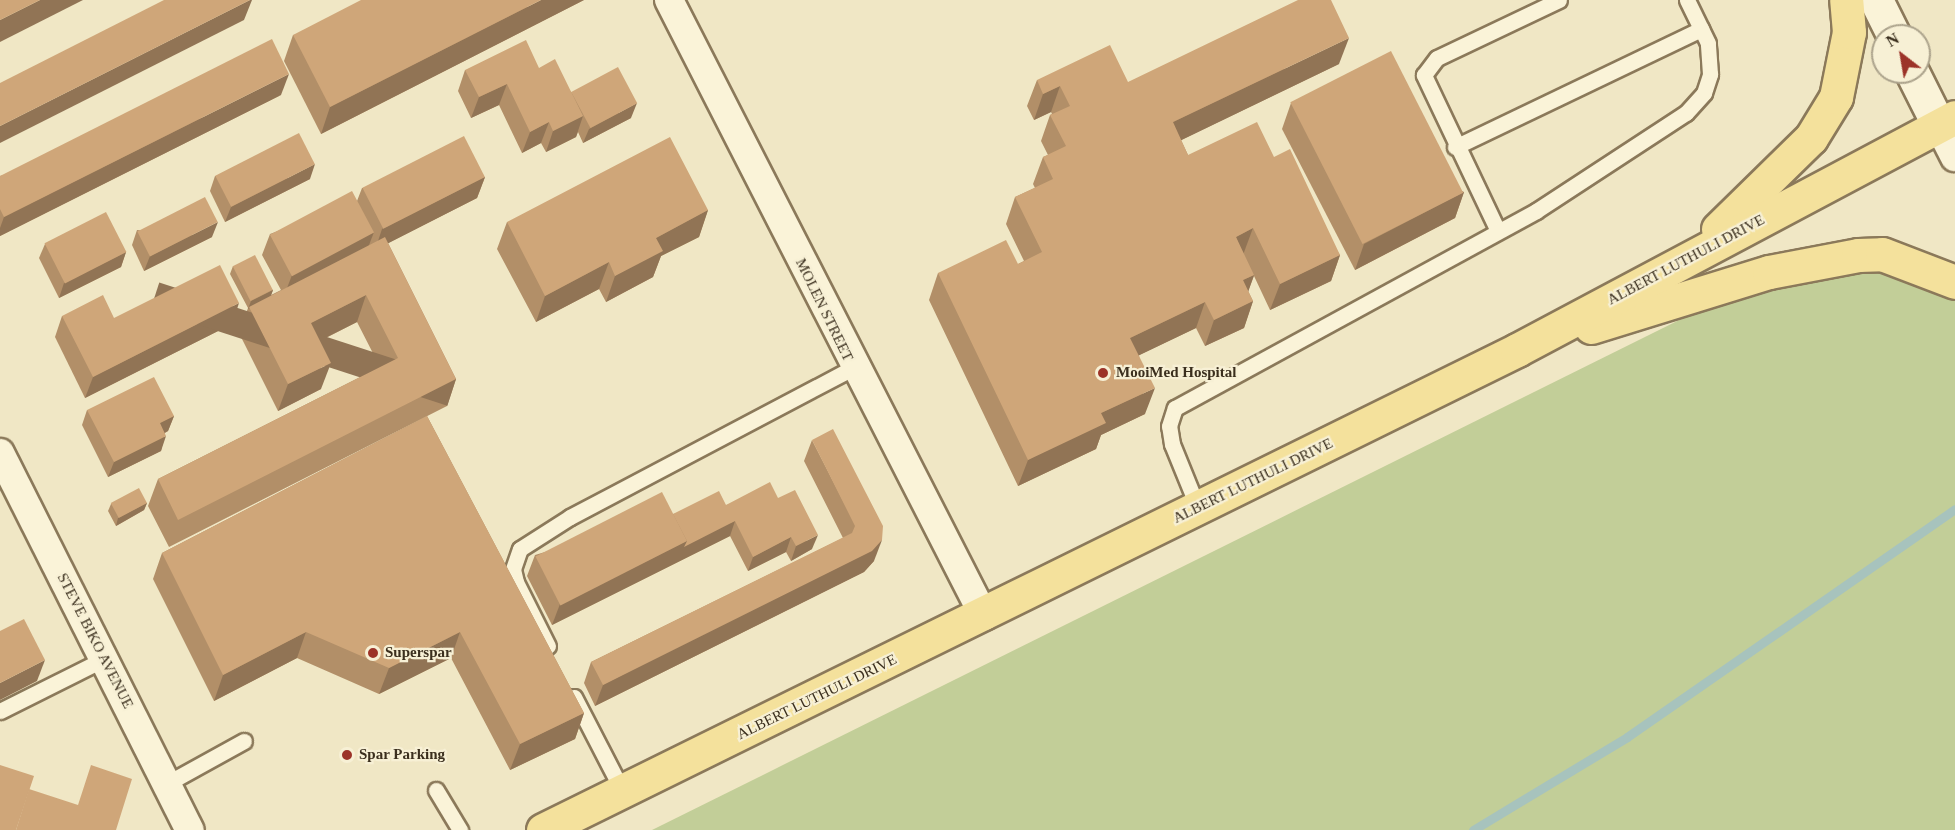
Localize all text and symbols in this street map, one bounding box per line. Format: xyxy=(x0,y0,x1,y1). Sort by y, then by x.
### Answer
north arrow xyxy=(1871,24,1931,84)
text: N xyxy=(1883,30,1902,50)
street label: ALBERT LUTHULI DRIVE xyxy=(1604,211,1768,309)
street label: MOLEN STREET xyxy=(791,256,857,364)
marker: MooiMed Hospital xyxy=(1094,364,1112,382)
place label: MooiMed Hospital xyxy=(1116,364,1236,382)
street label: ALBERT LUTHULI DRIVE xyxy=(1170,434,1336,528)
street label: STEVE BIKO AVENUE xyxy=(53,570,137,712)
place label: Superspar xyxy=(385,644,452,662)
marker: Superspar xyxy=(366,646,380,660)
street label: ALBERT LUTHULI DRIVE xyxy=(734,650,900,744)
place label: Spar Parking xyxy=(359,746,445,764)
marker: Spar Parking xyxy=(340,748,354,762)

